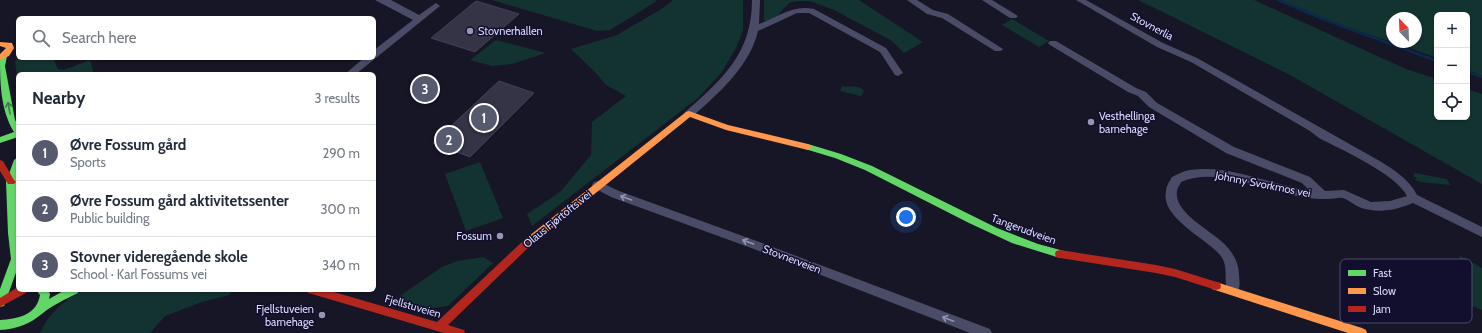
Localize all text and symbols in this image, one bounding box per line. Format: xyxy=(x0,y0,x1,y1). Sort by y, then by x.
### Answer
street label: Stovnerlia xyxy=(1128,9,1177,43)
north arrow xyxy=(1386,12,1422,48)
map controls xyxy=(1434,12,1470,120)
button: + xyxy=(1434,12,1470,48)
search box xyxy=(16,16,376,60)
place label: Stovnerhallen xyxy=(478,24,543,38)
marker: Stovnerhallen xyxy=(465,26,475,36)
icon: search xyxy=(30,27,52,49)
text: Search here xyxy=(62,29,137,47)
button: − xyxy=(1434,48,1470,84)
pin: 3 xyxy=(412,74,438,104)
button: locate xyxy=(1434,84,1470,120)
text: Nearby xyxy=(32,88,85,108)
text: 3 results xyxy=(314,90,360,106)
one-way arrow xyxy=(5,102,13,115)
pin: 1 xyxy=(471,103,497,133)
place label: Vesthellinga barnehage xyxy=(1099,109,1156,136)
marker: Vesthellinga barnehage xyxy=(1086,117,1096,127)
pin: 2 xyxy=(436,125,462,155)
text: Øvre Fossum gård xyxy=(70,136,186,154)
text: 1 xyxy=(43,145,47,161)
text: 290 m xyxy=(322,145,360,161)
text: Sports xyxy=(70,154,106,170)
street label: Johnny Svorkmos vei xyxy=(1213,168,1312,200)
street label: Olaus Fjørtofts vei xyxy=(520,187,594,251)
text: Øvre Fossum gård aktivitetssenter xyxy=(70,192,289,210)
one-way arrow xyxy=(621,193,633,201)
text: 2 xyxy=(42,201,48,217)
text: 300 m xyxy=(320,201,360,217)
your location xyxy=(896,207,916,227)
text: Public building xyxy=(70,210,150,226)
street label: Tangerudveien xyxy=(990,211,1058,247)
place label: Fossum xyxy=(456,229,492,243)
marker: Fossum xyxy=(495,231,505,241)
one-way arrow xyxy=(743,238,755,246)
street label: Stovnerveien xyxy=(761,241,823,277)
text: Stovner videregående skole xyxy=(70,248,248,266)
text: 3 xyxy=(41,257,49,273)
text: 340 m xyxy=(322,257,360,273)
legend xyxy=(1340,259,1472,323)
text: School · Karl Fossums vei xyxy=(70,266,207,282)
text: Fast xyxy=(1373,266,1392,280)
text: Slow xyxy=(1373,284,1396,298)
street label: Fjellstuveien xyxy=(383,291,443,321)
place label: Fjellstuveien barnehage xyxy=(256,302,314,329)
text: Jam xyxy=(1372,302,1391,316)
marker: Fjellstuveien barnehage xyxy=(317,310,327,320)
one-way arrow xyxy=(943,315,955,322)

